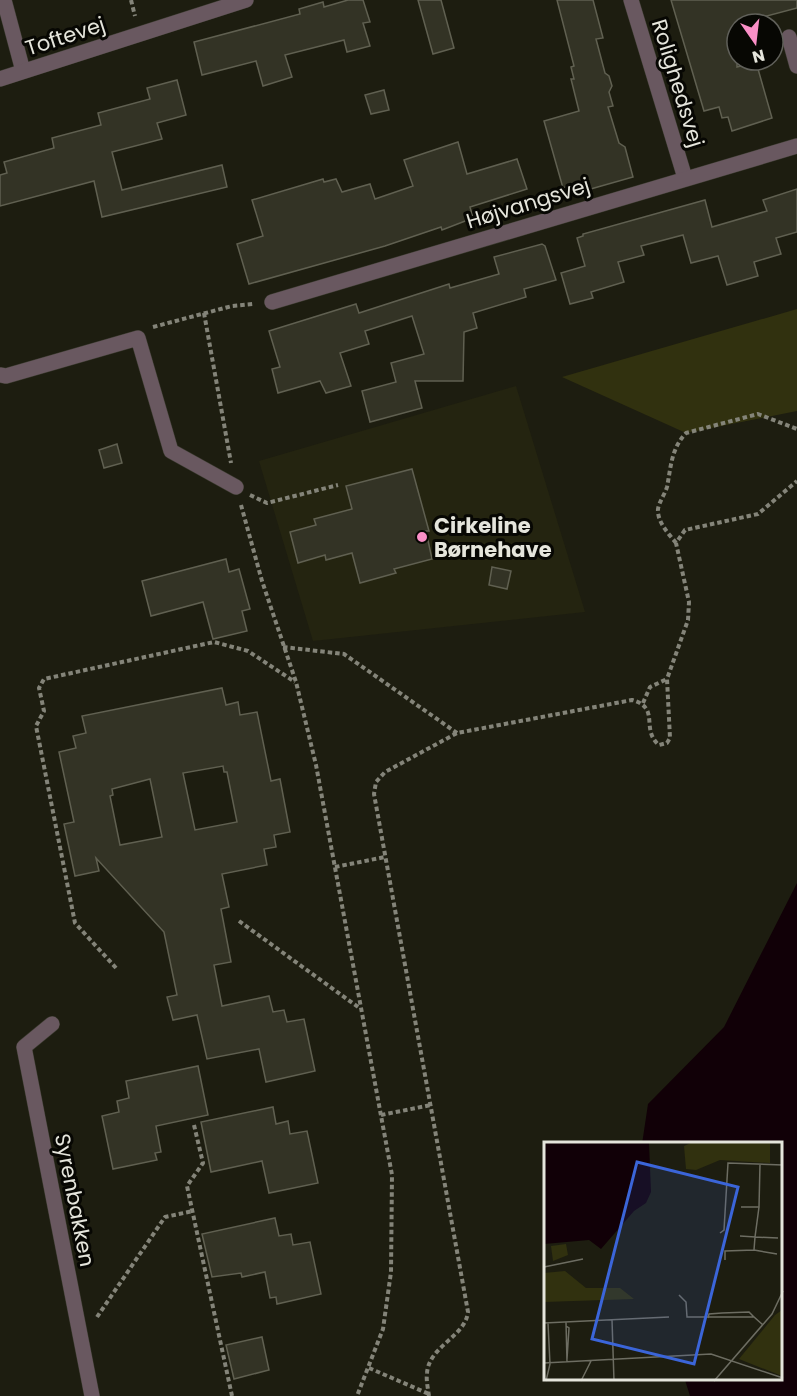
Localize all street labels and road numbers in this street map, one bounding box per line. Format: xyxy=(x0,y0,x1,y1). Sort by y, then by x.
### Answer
street label: Toftevej xyxy=(21,9,109,63)
street label: Rolighedsvej xyxy=(645,15,711,151)
street label: Højvangsvej xyxy=(463,170,593,236)
street label: Syrenbakken xyxy=(48,1131,102,1269)

